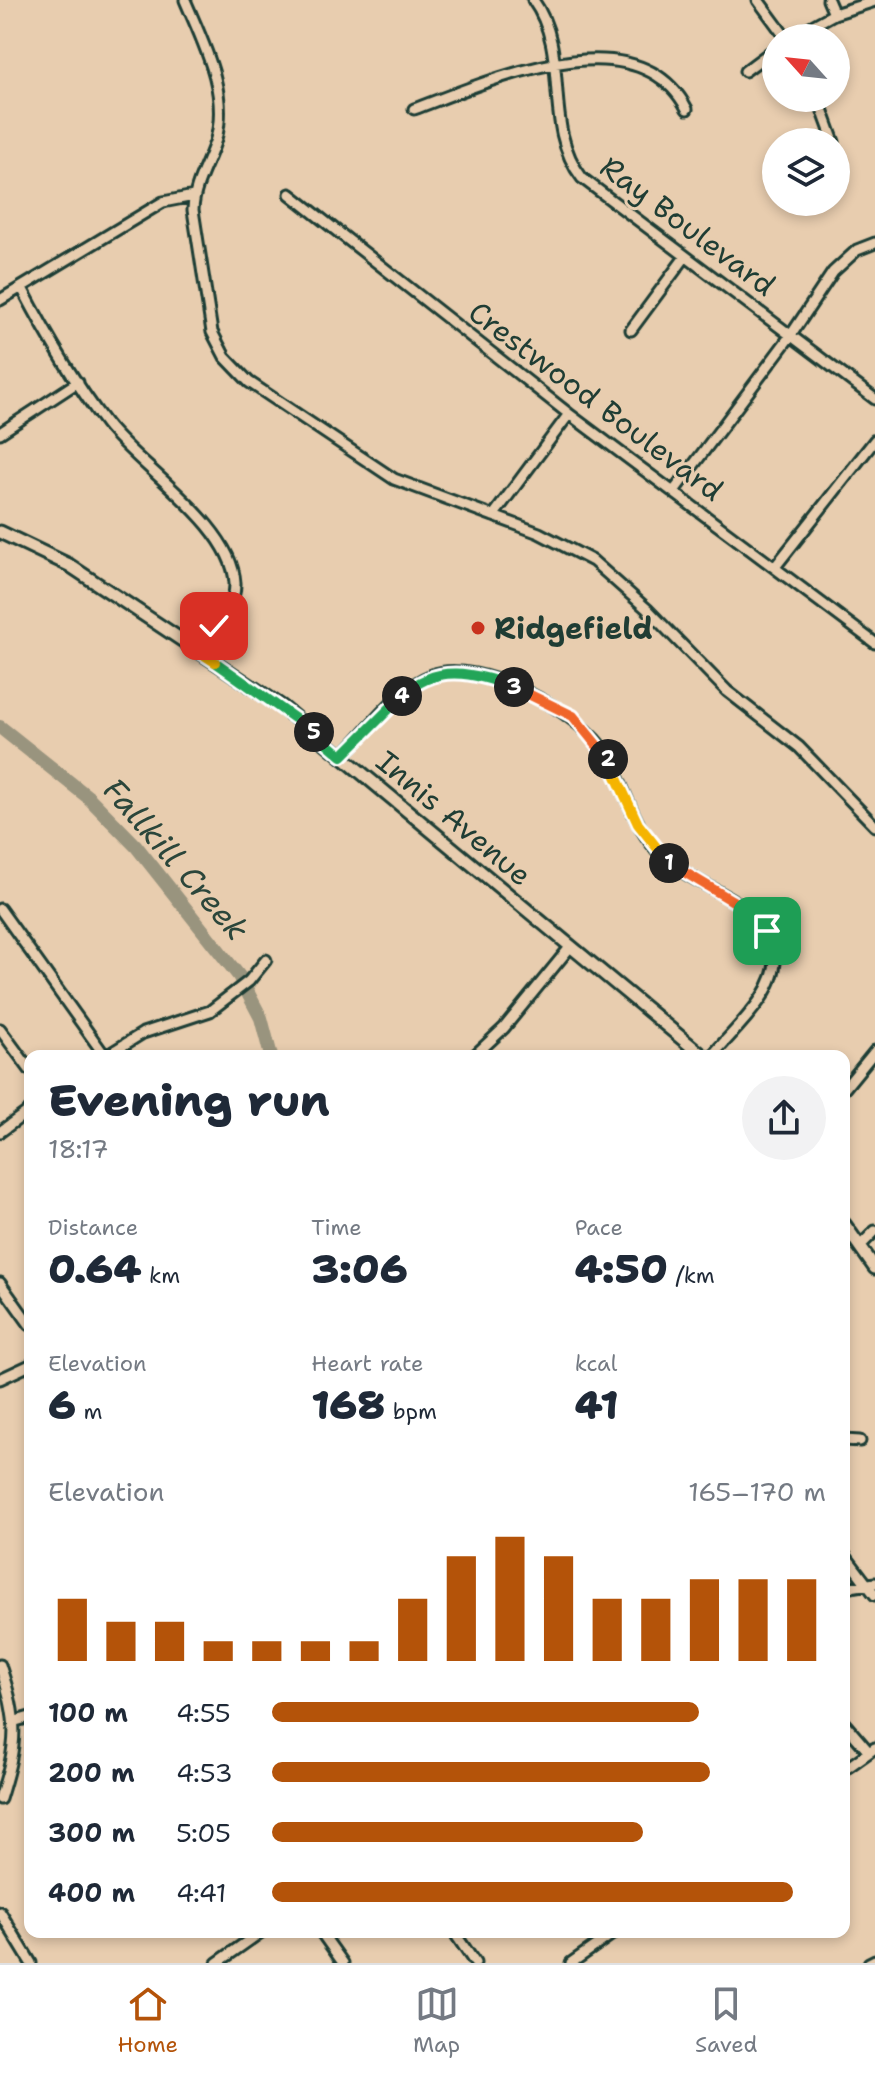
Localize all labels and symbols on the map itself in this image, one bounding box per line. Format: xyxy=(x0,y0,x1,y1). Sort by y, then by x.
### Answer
north arrow xyxy=(762,24,850,112)
street label: Ray Boulevard xyxy=(592,146,784,306)
street label: Crestwood Boulevard xyxy=(460,292,732,510)
pin xyxy=(180,592,248,660)
place label: Ridgefield xyxy=(494,608,653,649)
marker: Ridgefield xyxy=(469,619,487,637)
pin: 3 xyxy=(494,667,534,707)
pin: 4 xyxy=(382,676,422,716)
pin: 5 xyxy=(294,712,334,752)
pin: 2 xyxy=(588,739,628,779)
street label: Innis Avenue xyxy=(368,741,540,895)
water label: Fallkill Creek xyxy=(93,769,259,949)
pin: 1 xyxy=(649,843,689,883)
pin xyxy=(733,897,801,965)

